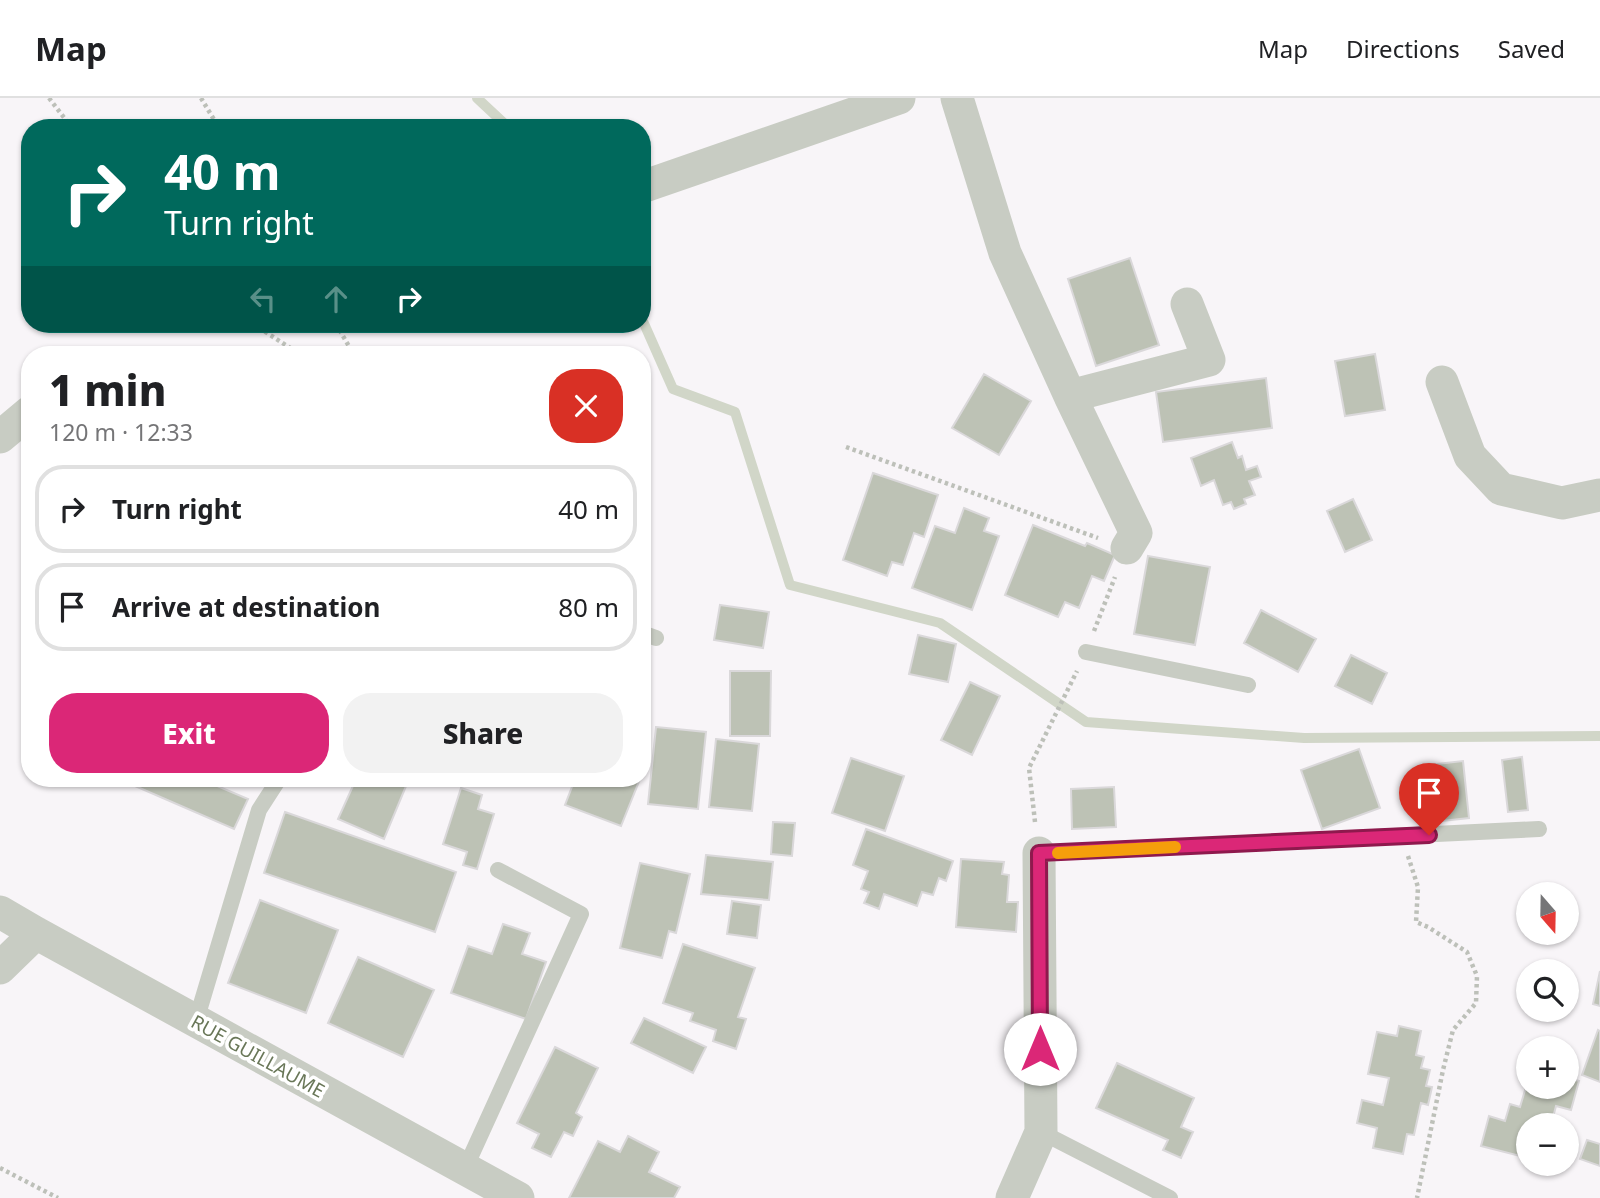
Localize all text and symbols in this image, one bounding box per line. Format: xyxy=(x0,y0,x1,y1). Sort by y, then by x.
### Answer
text: Map xyxy=(35,26,107,71)
text: Map xyxy=(1258,32,1308,65)
text: Directions xyxy=(1346,32,1460,65)
text: Saved xyxy=(1498,32,1565,65)
text: 40 m xyxy=(164,138,281,204)
icon: right xyxy=(49,147,140,238)
text: Turn right xyxy=(164,201,314,244)
icon: left xyxy=(244,280,282,318)
icon: ahead xyxy=(317,280,355,318)
icon: right xyxy=(390,280,428,318)
text: 1 min xyxy=(49,361,166,418)
button: close xyxy=(549,369,623,443)
text: 120 m · 12:33 xyxy=(49,416,193,448)
icon: right xyxy=(53,490,91,528)
text: Turn right xyxy=(112,491,242,527)
text: 40 m xyxy=(558,491,619,527)
icon: arrive xyxy=(53,588,91,626)
text: Arrive at destination xyxy=(112,589,381,625)
text: 80 m xyxy=(558,589,619,625)
button: Exit xyxy=(49,693,329,773)
button: Share xyxy=(343,693,623,773)
pin xyxy=(1399,763,1459,835)
icon: arrive xyxy=(1410,774,1448,812)
north arrow xyxy=(1516,882,1578,945)
map controls xyxy=(1516,882,1579,1176)
button: search xyxy=(1516,959,1579,1022)
street label: RUE GUILLAUME xyxy=(186,1008,330,1104)
position arrow xyxy=(1003,1012,1077,1086)
button: + xyxy=(1516,1036,1579,1099)
button: − xyxy=(1516,1113,1579,1176)

